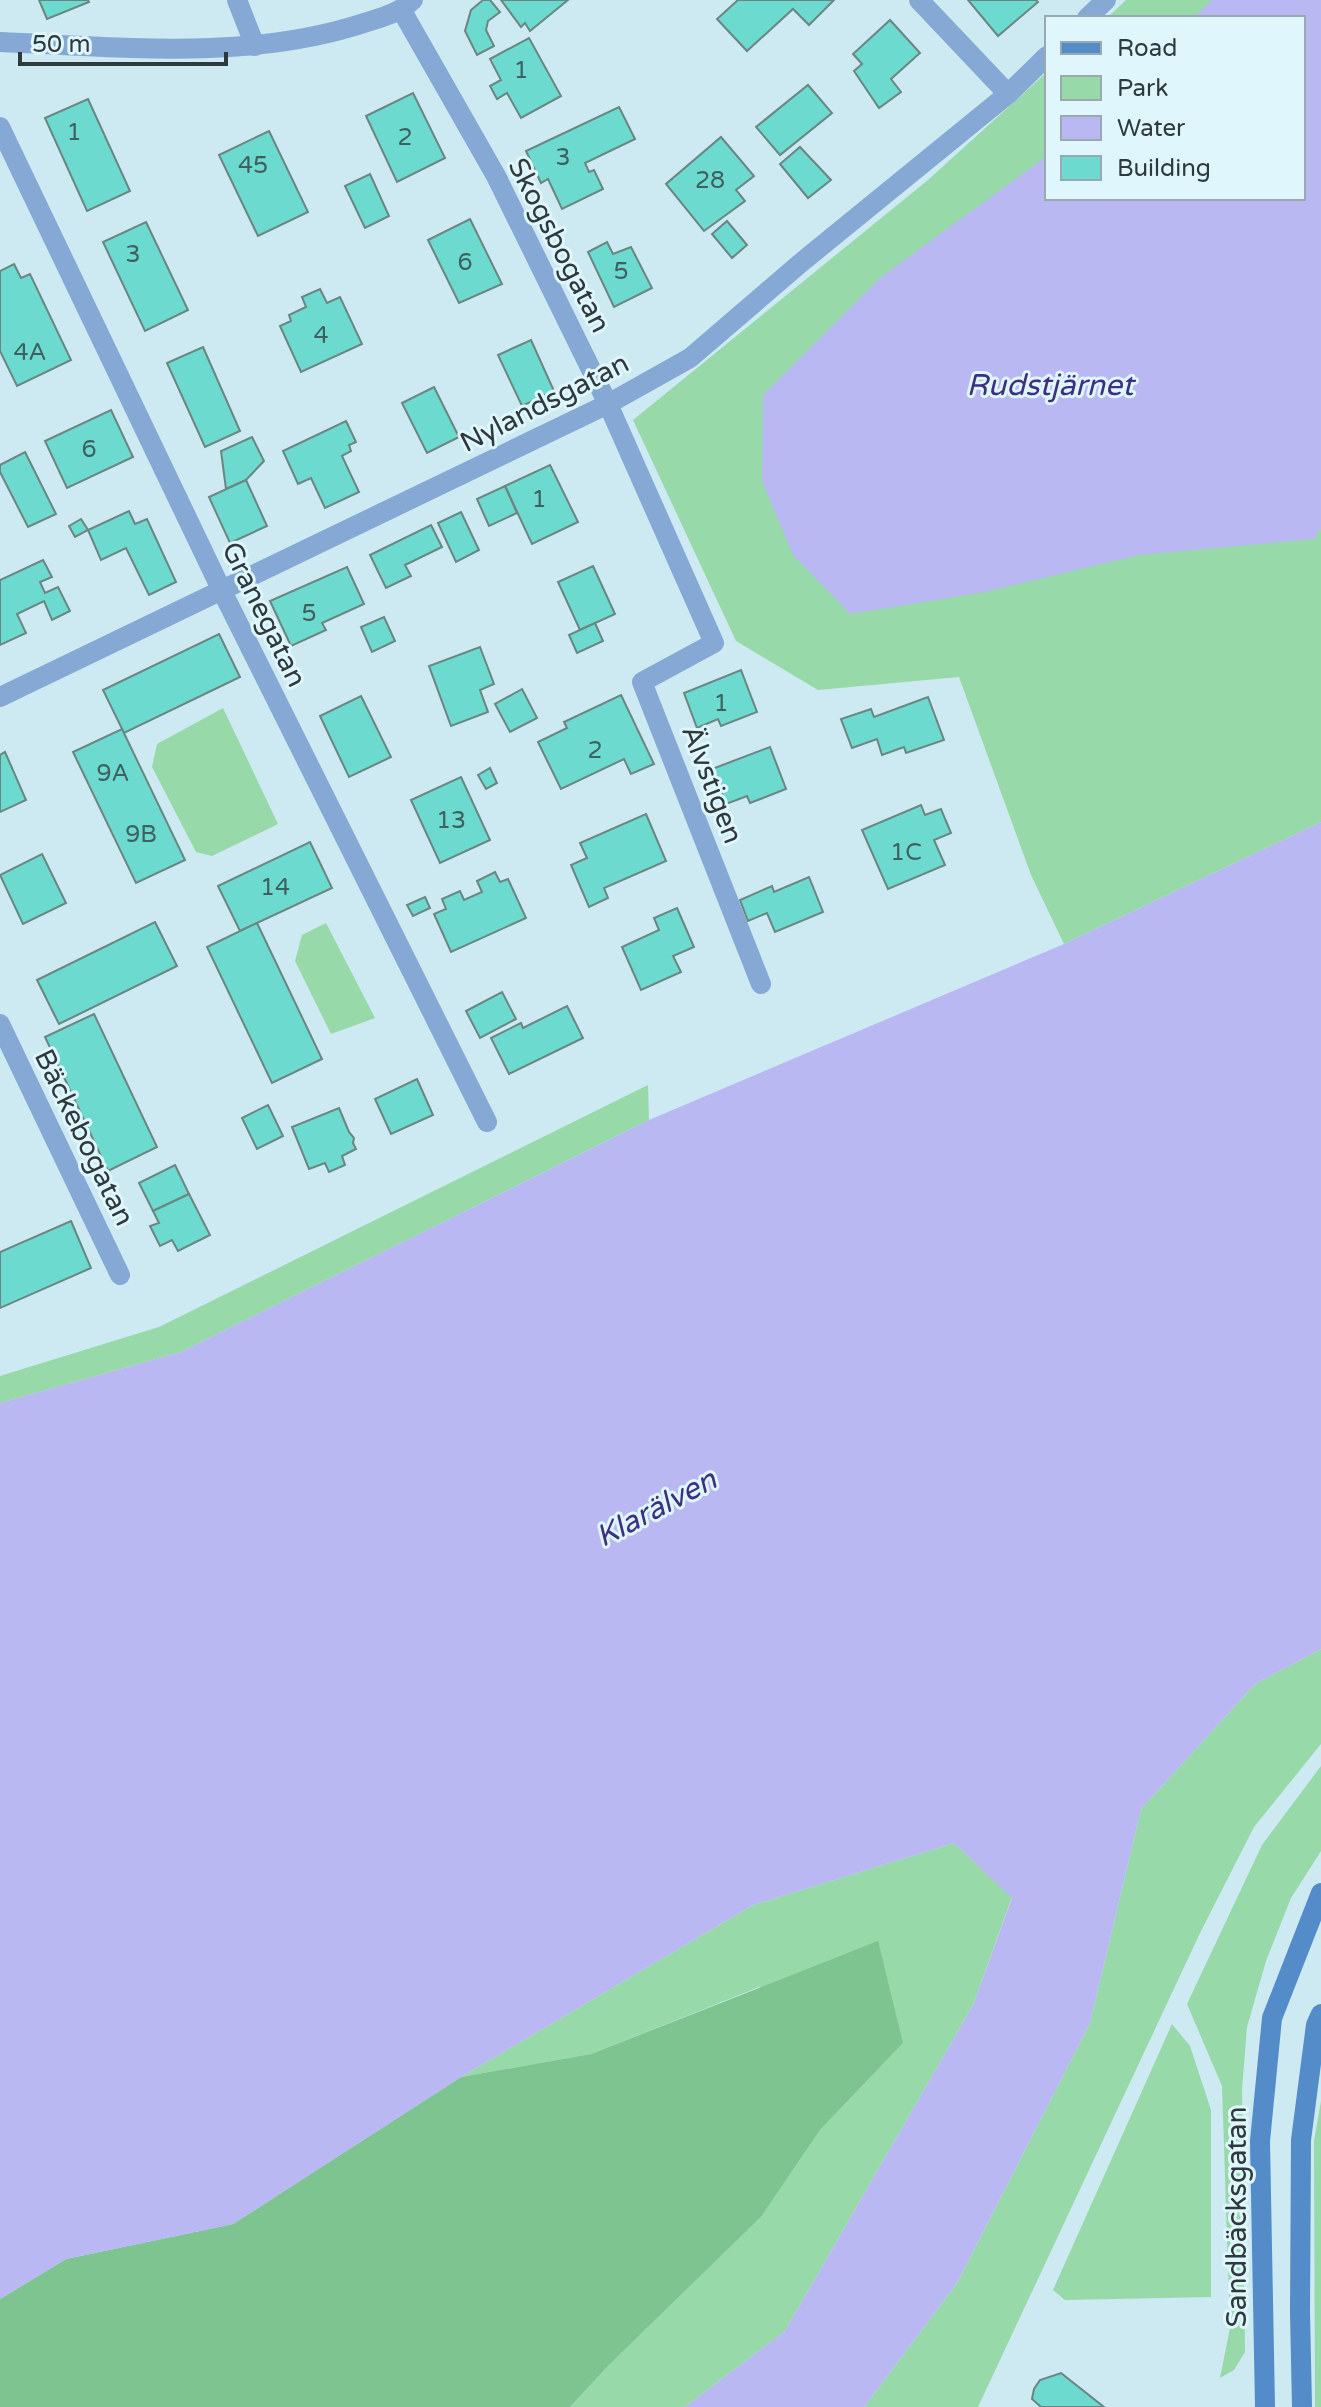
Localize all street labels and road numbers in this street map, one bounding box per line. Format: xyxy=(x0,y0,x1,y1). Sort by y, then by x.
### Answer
street label: Skogsbogatan xyxy=(501,152,618,338)
street label: Nylandsgatan xyxy=(454,346,634,460)
street label: Granegatan xyxy=(214,536,314,692)
street label: Älvstigen xyxy=(674,720,750,848)
street label: Bäckebogatan xyxy=(27,1044,142,1231)
street label: Sandbäcksgatan xyxy=(1220,2106,1254,2328)

